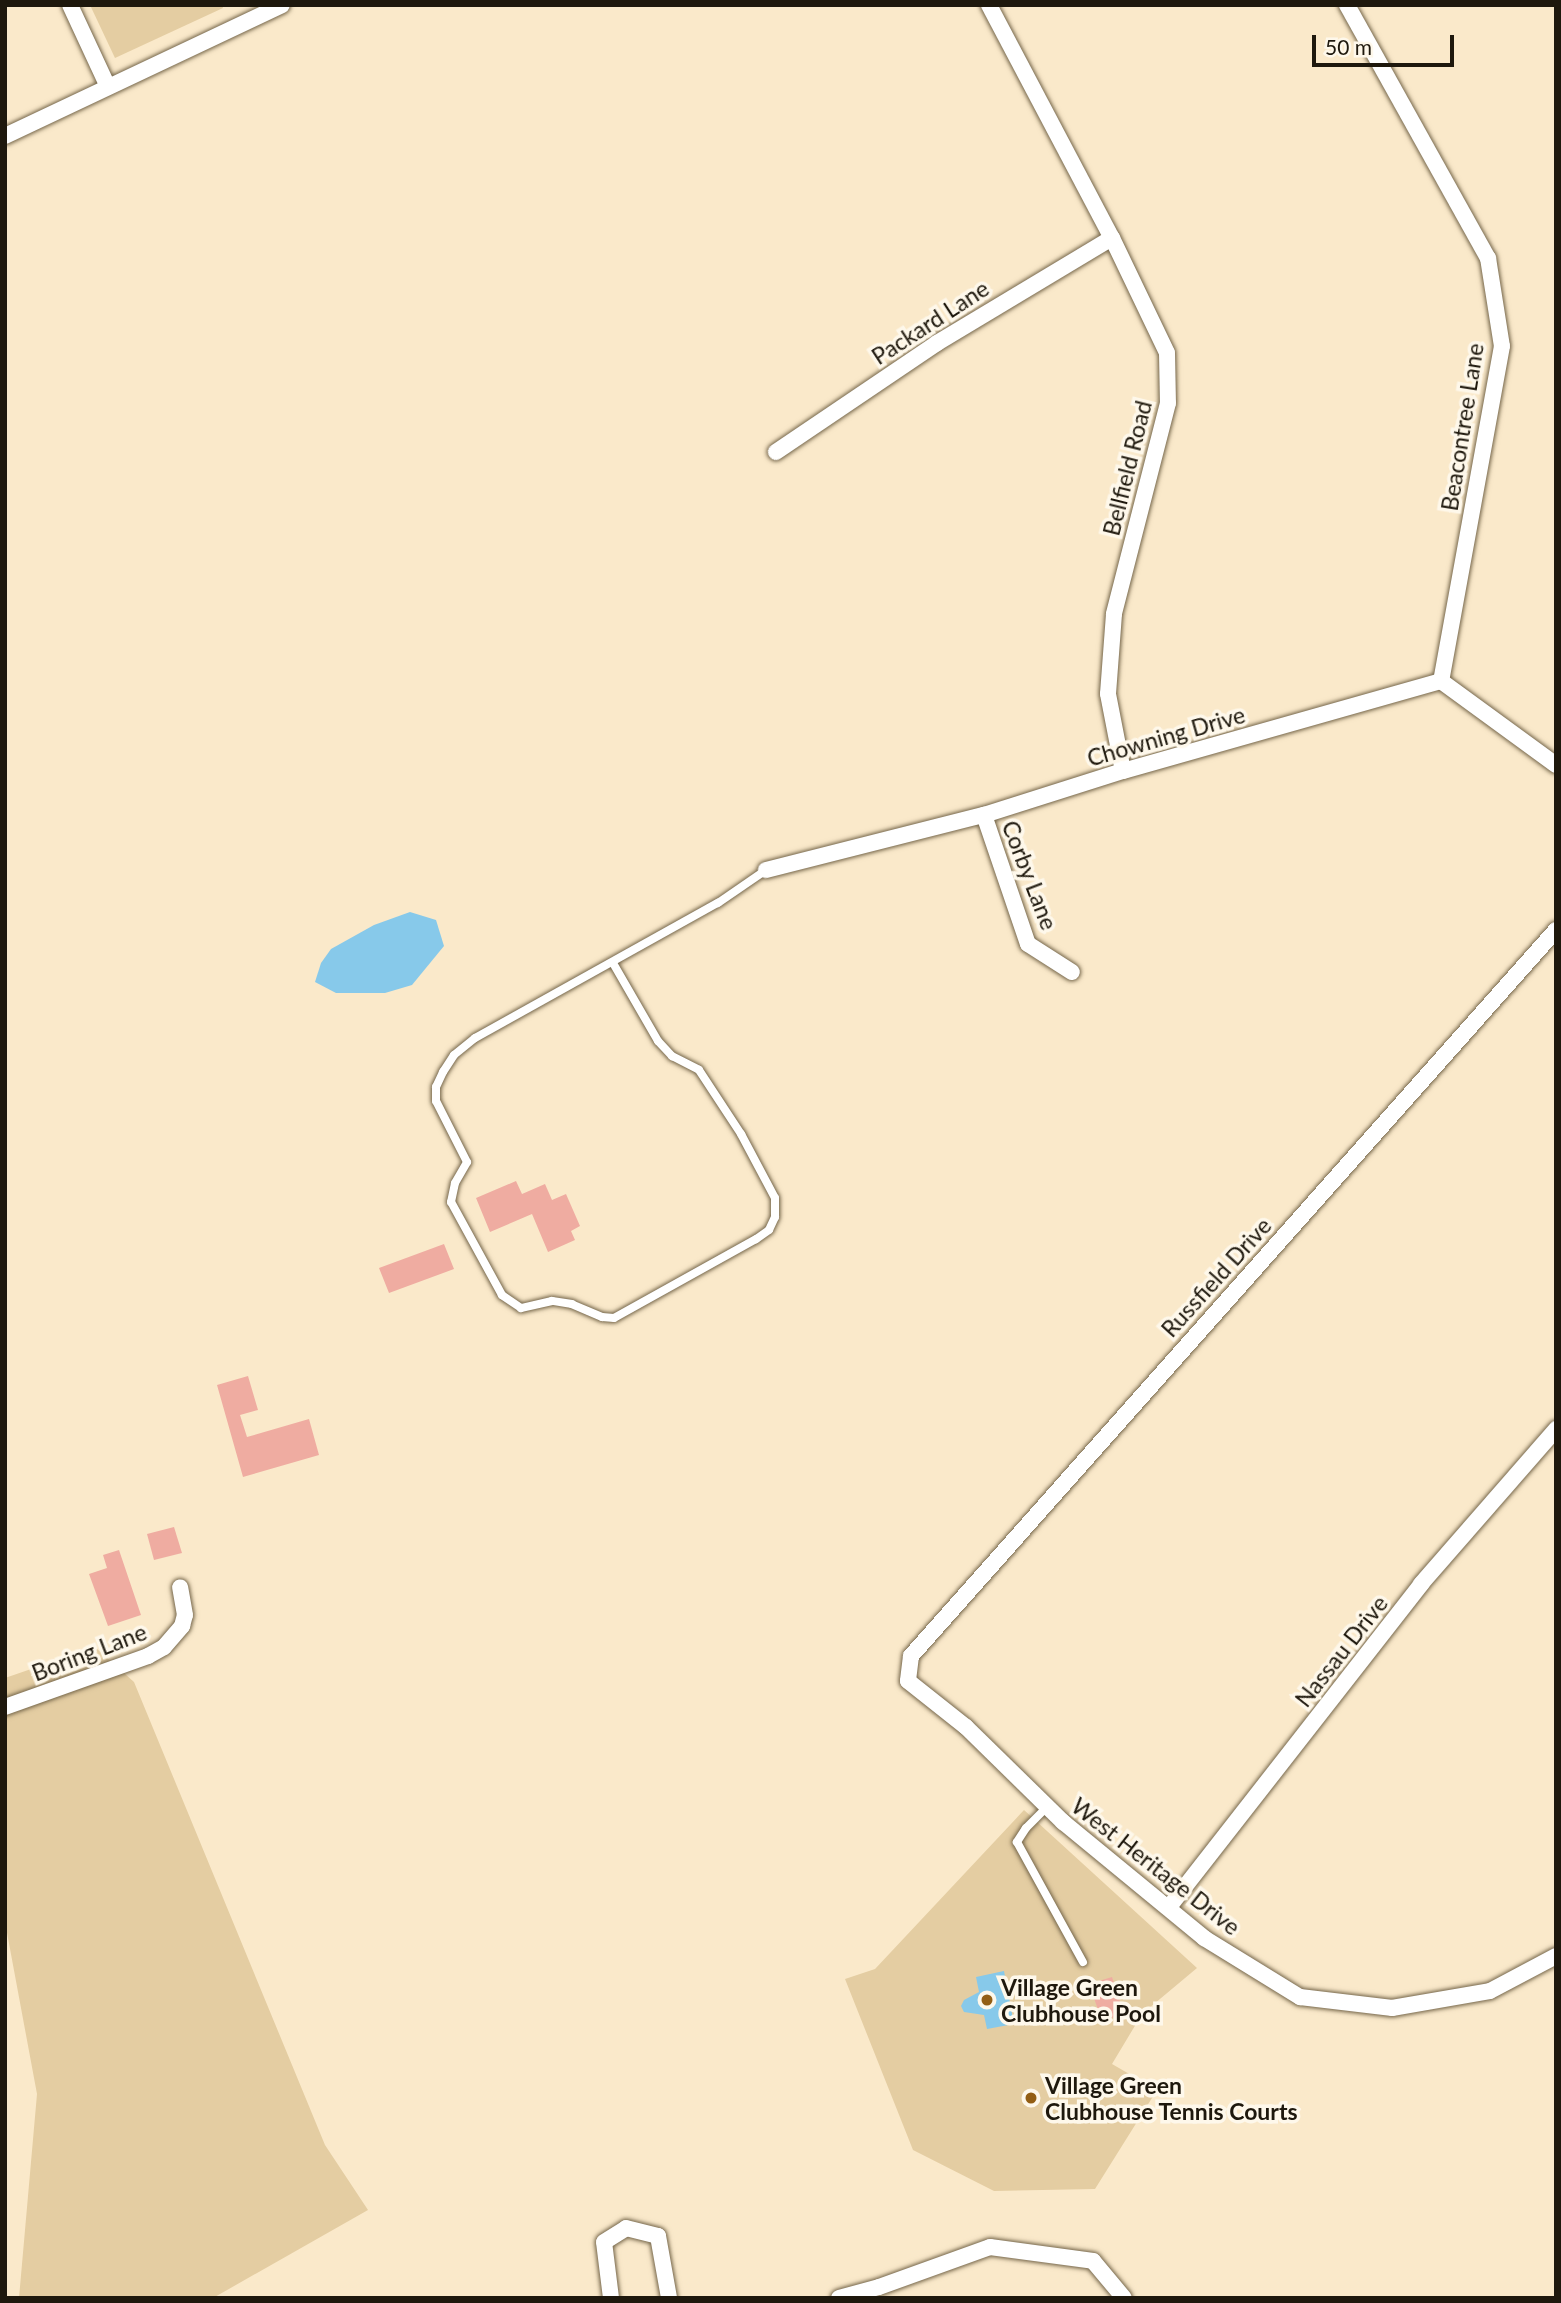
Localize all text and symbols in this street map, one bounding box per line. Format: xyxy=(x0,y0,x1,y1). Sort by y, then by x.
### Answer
scale bar xyxy=(1316,21,1458,65)
text: 50 m xyxy=(1325,34,1372,59)
street label: Packard Lane xyxy=(866,274,994,370)
street label: Beacontree Lane xyxy=(1435,341,1489,513)
street label: Bellfield Road xyxy=(1097,398,1157,538)
street label: Chowning Drive xyxy=(1084,700,1248,772)
street label: Corby Lane xyxy=(996,816,1064,934)
street label: Russfield Drive xyxy=(1155,1212,1277,1342)
street label: Nassau Drive xyxy=(1289,1590,1393,1712)
street label: Boring Lane xyxy=(28,1618,150,1686)
street label: West Heritage Drive xyxy=(1066,1792,1246,1940)
place label: Village Green Clubhouse Pool xyxy=(1001,1973,1161,2027)
marker: Village Green Clubhouse Pool xyxy=(979,1992,995,2008)
place label: Village Green Clubhouse Tennis Courts xyxy=(1045,2071,1298,2125)
marker: Village Green Clubhouse Tennis Courts xyxy=(1023,2090,1039,2106)

